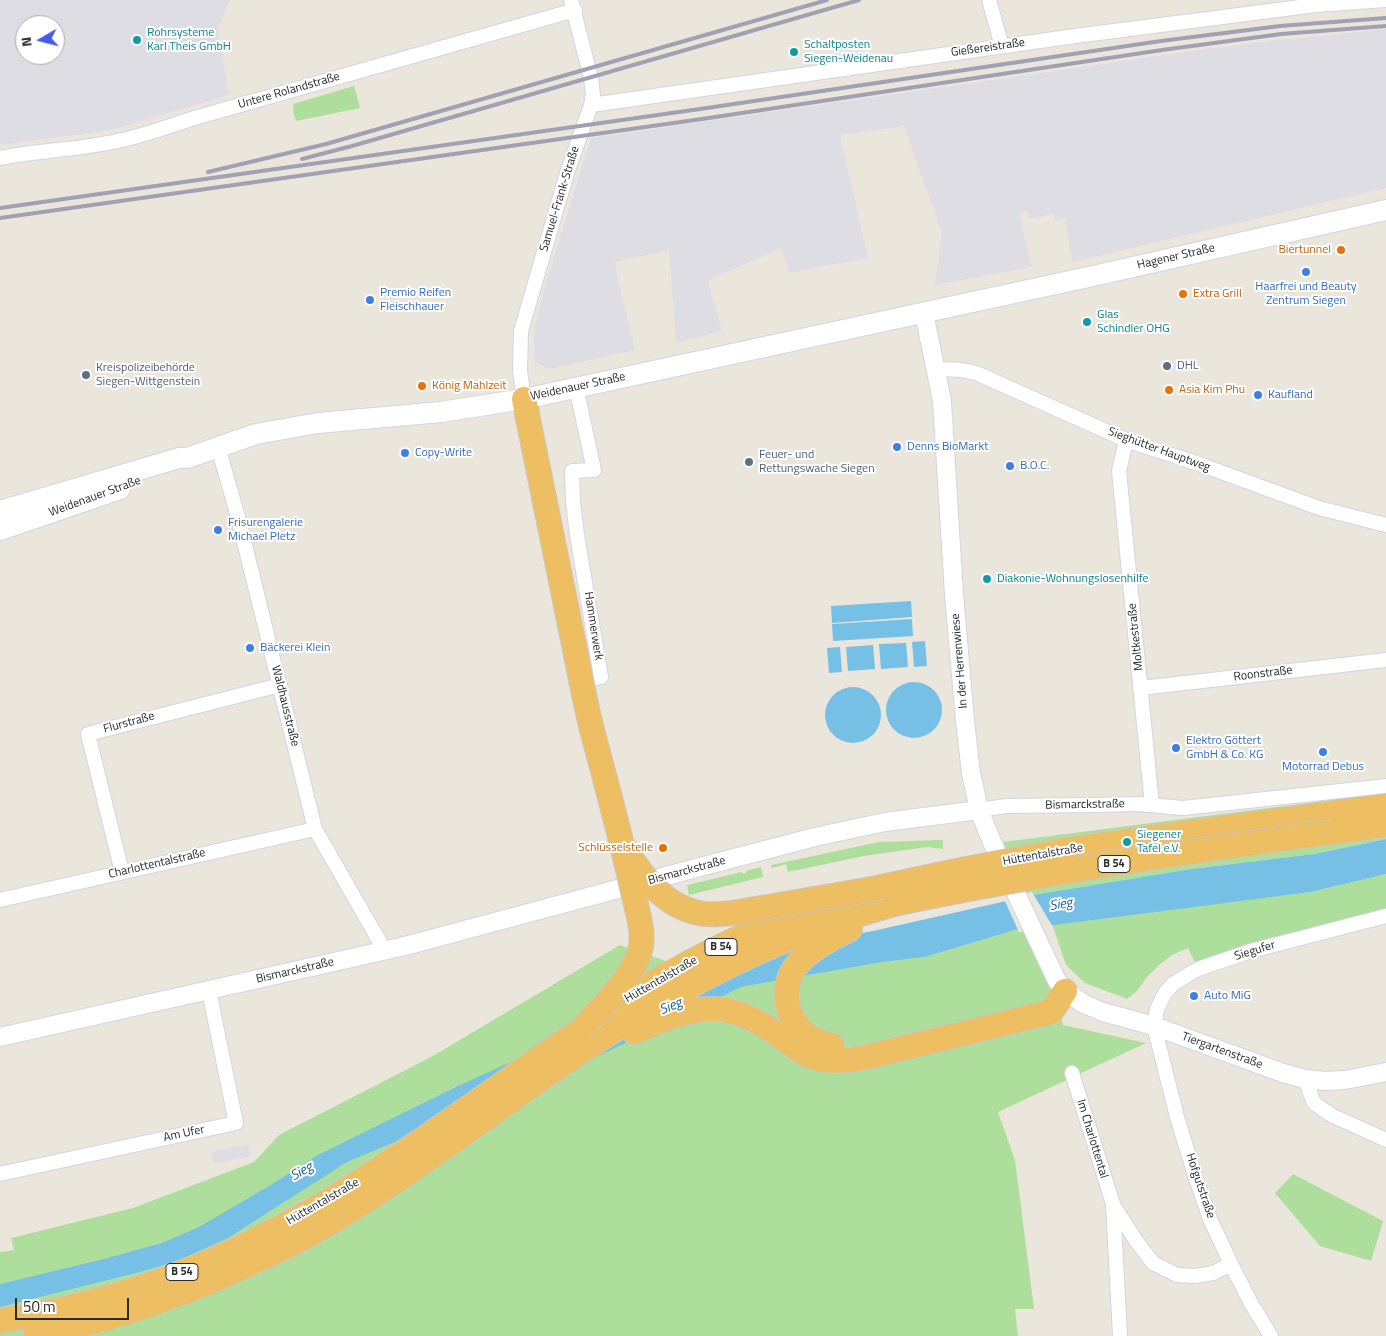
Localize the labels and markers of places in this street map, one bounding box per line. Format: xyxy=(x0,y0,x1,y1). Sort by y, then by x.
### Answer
place label: Rohrsysteme Karl Theis GmbH xyxy=(147,26,231,54)
marker: Rohrsysteme Karl Theis GmbH xyxy=(131,34,143,46)
place label: Schaltposten Siegen-Weidenau xyxy=(804,38,893,66)
marker: Schaltposten Siegen-Weidenau xyxy=(788,46,800,58)
place label: Biertunnel xyxy=(1278,243,1331,257)
marker: Biertunnel xyxy=(1335,244,1347,256)
marker: Haarfrei und Beauty Zentrum Siegen xyxy=(1300,266,1312,278)
place label: Haarfrei und Beauty Zentrum Siegen xyxy=(1255,280,1357,308)
place label: Premio Reifen Fleischhauer xyxy=(380,286,451,314)
place label: Extra Grill xyxy=(1193,287,1242,301)
marker: Extra Grill xyxy=(1177,288,1189,300)
marker: Premio Reifen Fleischhauer xyxy=(364,294,376,306)
place label: Glas Schindler OHG xyxy=(1097,308,1170,336)
marker: Glas Schindler OHG xyxy=(1081,316,1093,328)
place label: DHL xyxy=(1177,359,1199,373)
marker: DHL xyxy=(1161,360,1173,372)
place label: Kreispolizeibehörde Siegen-Wittgenstein xyxy=(96,361,200,389)
marker: Kreispolizeibehörde Siegen-Wittgenstein xyxy=(80,369,92,381)
place label: König Mahlzeit xyxy=(432,379,506,393)
marker: König Mahlzeit xyxy=(416,380,428,392)
place label: Asia Kim Phu xyxy=(1179,383,1245,397)
marker: Asia Kim Phu xyxy=(1163,384,1175,396)
place label: Kaufland xyxy=(1268,388,1313,402)
marker: Kaufland xyxy=(1252,389,1264,401)
place label: Denns BioMarkt xyxy=(907,440,988,454)
marker: Denns BioMarkt xyxy=(891,441,903,453)
place label: Copy-Write xyxy=(415,446,472,460)
marker: Copy-Write xyxy=(399,447,411,459)
place label: Feuer- und Rettungswache Siegen xyxy=(759,448,875,476)
marker: Feuer- und Rettungswache Siegen xyxy=(743,456,755,468)
place label: B.O.C. xyxy=(1020,459,1049,473)
marker: B.O.C. xyxy=(1004,460,1016,472)
place label: Frisurengalerie Michael Pletz xyxy=(228,516,303,544)
marker: Frisurengalerie Michael Pletz xyxy=(212,524,224,536)
place label: Diakonie-Wohnungslosenhilfe xyxy=(997,572,1149,586)
marker: Diakonie-Wohnungslosenhilfe xyxy=(981,573,993,585)
place label: Bäckerei Klein xyxy=(260,641,330,655)
marker: Bäckerei Klein xyxy=(244,642,256,654)
place label: Elektro Göttert GmbH & Co. KG xyxy=(1186,734,1263,762)
marker: Elektro Göttert GmbH & Co. KG xyxy=(1170,742,1182,754)
marker: Motorrad Debus xyxy=(1317,746,1329,758)
place label: Motorrad Debus xyxy=(1282,760,1364,774)
place label: Siegener Tafel e.V. xyxy=(1137,828,1181,856)
marker: Siegener Tafel e.V. xyxy=(1121,836,1133,848)
place label: Schlüsselstelle xyxy=(578,841,653,855)
marker: Schlüsselstelle xyxy=(657,842,669,854)
place label: Auto MiG xyxy=(1204,989,1251,1003)
marker: Auto MiG xyxy=(1188,990,1200,1002)

